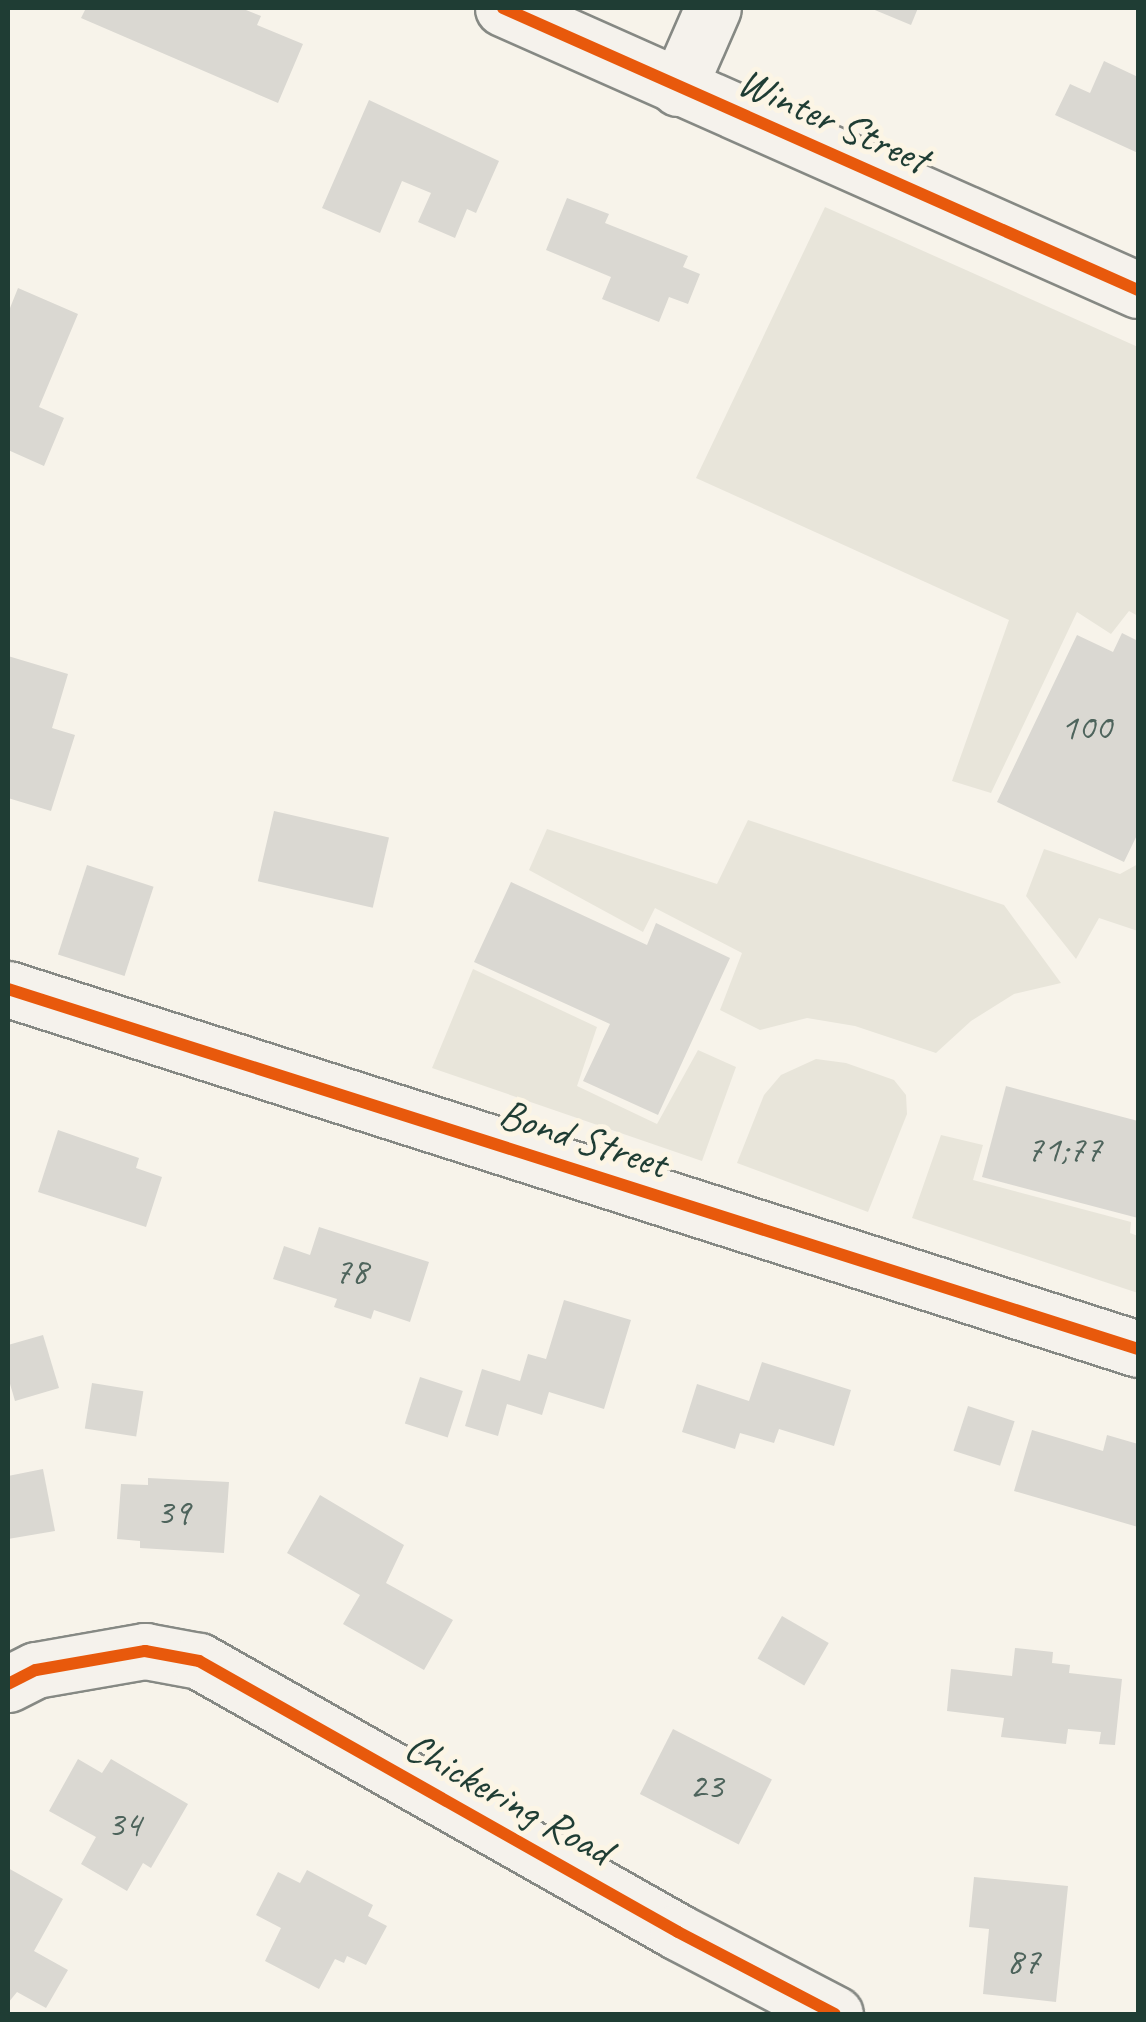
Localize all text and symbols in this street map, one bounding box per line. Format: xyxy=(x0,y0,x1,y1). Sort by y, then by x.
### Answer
street label: Winter Street xyxy=(730,57,936,185)
house number: 100 xyxy=(1060,704,1112,750)
street label: Bond Street xyxy=(493,1088,673,1190)
house number: 71;77 xyxy=(1026,1126,1102,1172)
house number: 78 xyxy=(334,1248,368,1294)
house number: 39 xyxy=(156,1489,190,1535)
street label: Chickering Road xyxy=(396,1722,620,1876)
house number: 23 xyxy=(689,1763,723,1809)
house number: 34 xyxy=(107,1801,141,1847)
house number: 87 xyxy=(1006,1938,1040,1984)

